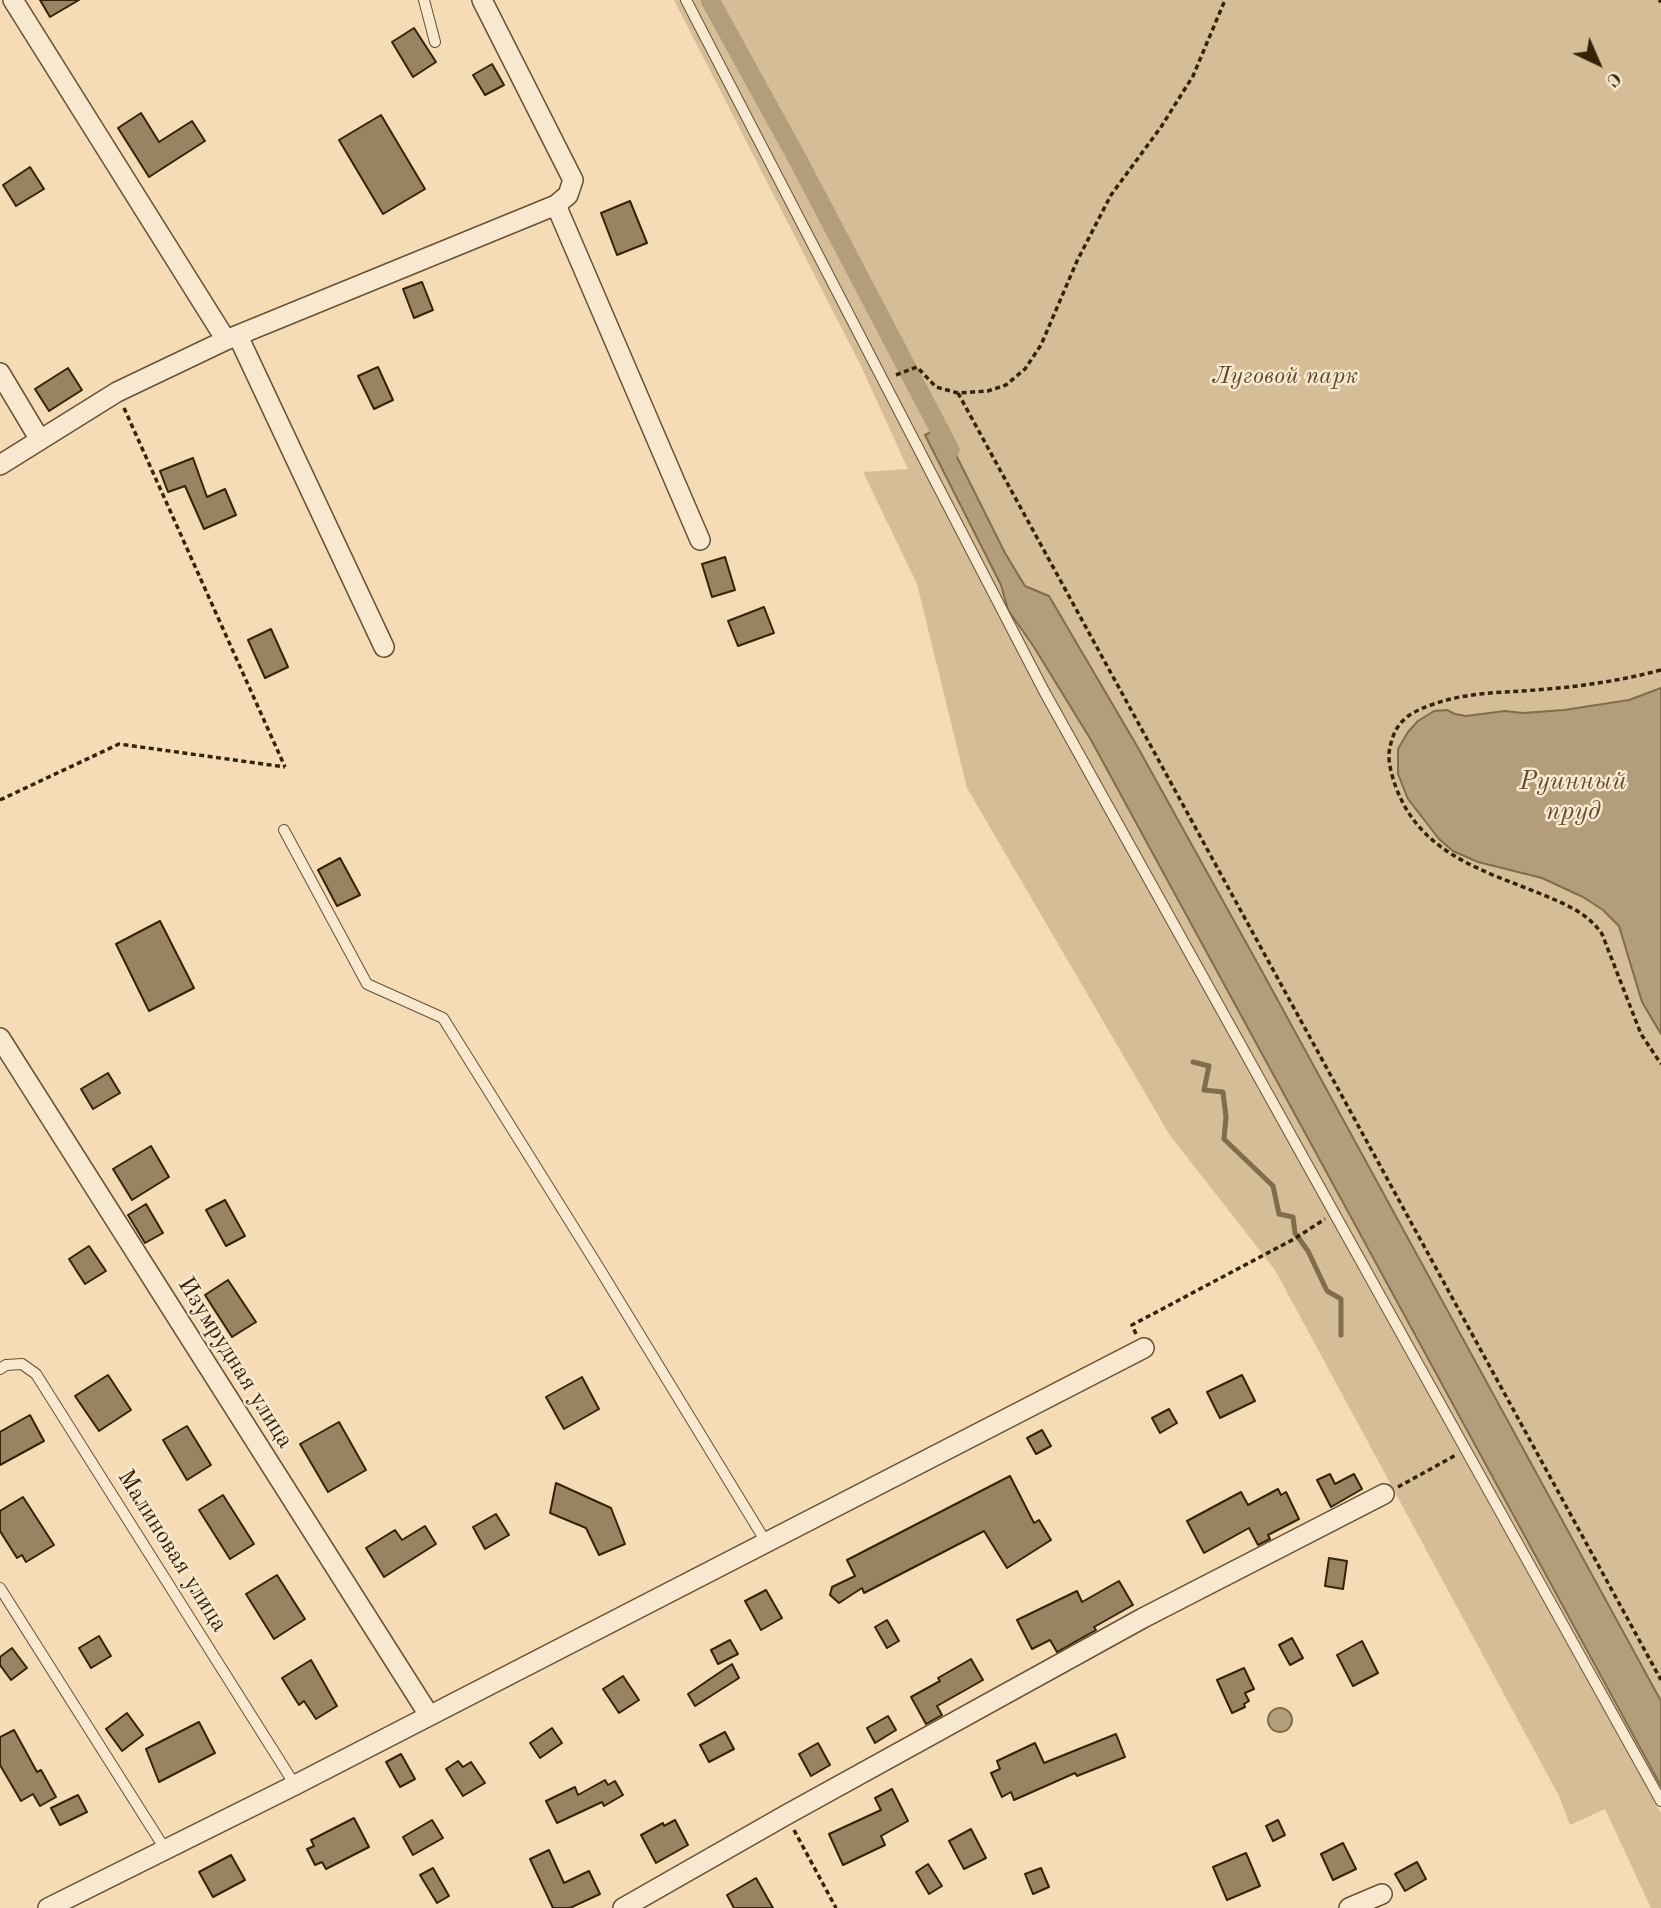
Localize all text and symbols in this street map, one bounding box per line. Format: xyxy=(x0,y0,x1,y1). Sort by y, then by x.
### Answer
north arrow xyxy=(1563,28,1633,98)
text: С xyxy=(1602,67,1624,90)
park label: Луговой парк xyxy=(1212,363,1358,391)
water label: Руинный пруд xyxy=(1519,766,1627,828)
street label: Изумрудная улица xyxy=(171,1272,299,1454)
street label: Малиновая улица xyxy=(111,1465,233,1637)

